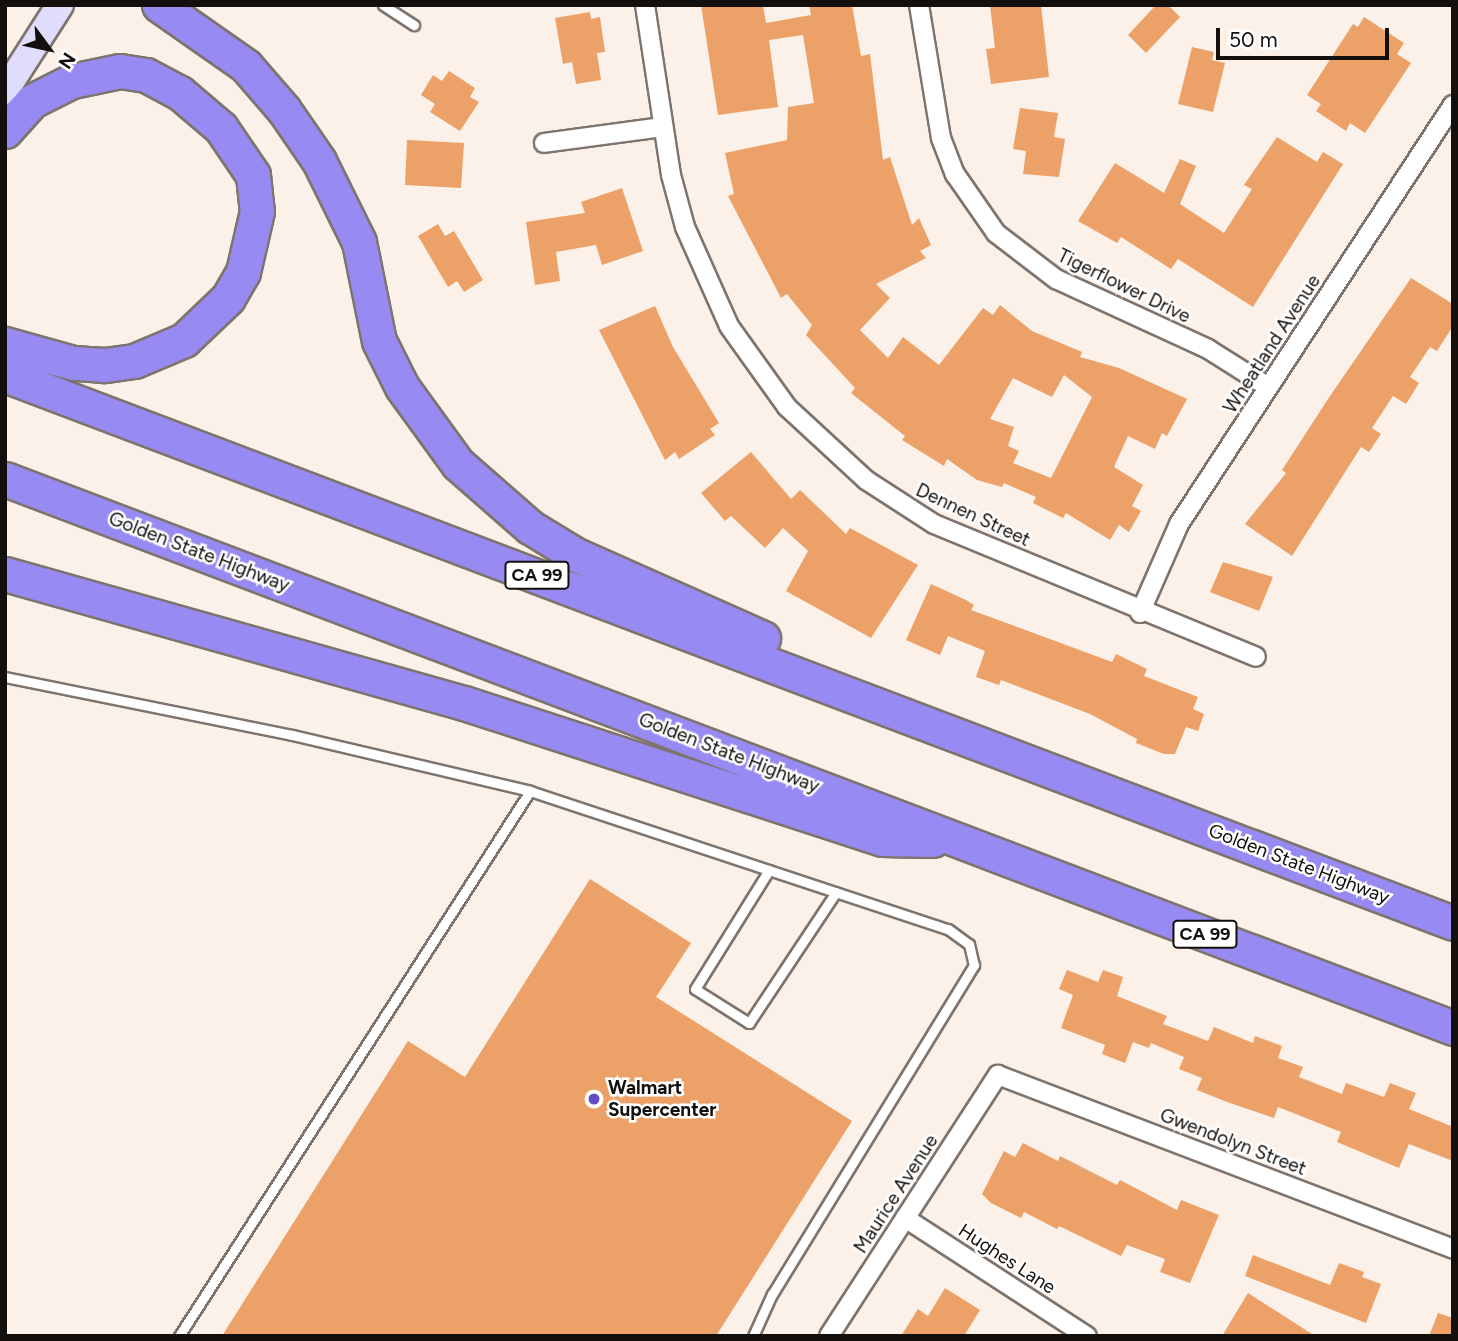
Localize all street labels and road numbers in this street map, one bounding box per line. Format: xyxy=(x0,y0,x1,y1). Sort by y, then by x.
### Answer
street label: Tigerflower Drive xyxy=(1054,244,1194,328)
street label: Wheatland Avenue xyxy=(1219,270,1325,418)
street label: Dennen Street xyxy=(912,479,1034,551)
street label: Golden State Highway xyxy=(105,507,293,597)
road number: CA 99 xyxy=(504,560,570,590)
street label: Golden State Highway xyxy=(635,708,823,798)
street label: Golden State Highway xyxy=(1205,819,1393,909)
road number: CA 99 xyxy=(1172,919,1238,948)
street label: Gwendolyn Street xyxy=(1157,1104,1309,1180)
street label: Maurice Avenue xyxy=(849,1130,943,1258)
street label: Hughes Lane xyxy=(954,1219,1060,1299)

